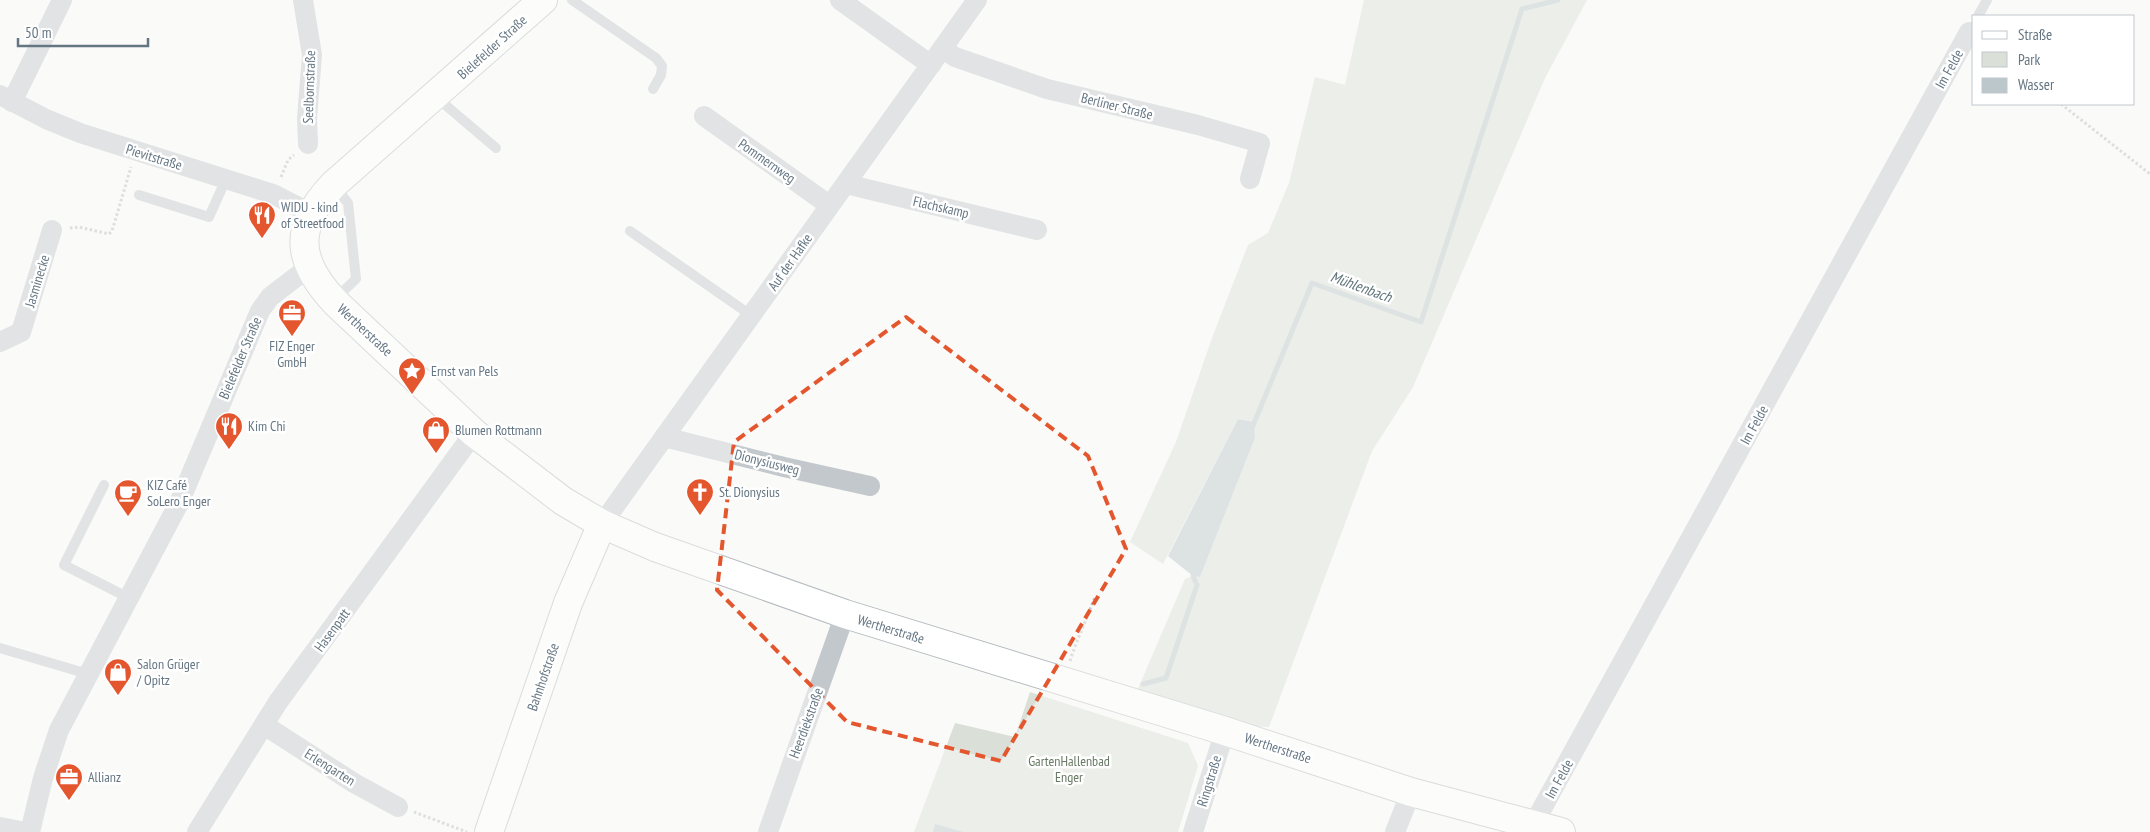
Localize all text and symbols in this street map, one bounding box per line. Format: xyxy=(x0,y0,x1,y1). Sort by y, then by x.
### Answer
street label: Bielefelder Straße xyxy=(453,11,531,83)
scale bar xyxy=(18,15,148,47)
legend xyxy=(1972,15,2135,105)
text: 50 m xyxy=(25,23,51,42)
text: Straße xyxy=(2018,25,2052,44)
street label: Im Felde xyxy=(1931,46,1967,92)
street label: Seelbornstraße xyxy=(299,50,319,124)
text: Park xyxy=(2018,50,2040,69)
text: Wasser xyxy=(2018,75,2055,94)
street label: Berliner Straße xyxy=(1079,88,1155,124)
street label: Pommernweg xyxy=(735,135,799,187)
street label: Pievitstraße xyxy=(124,140,184,174)
street label: Flachskamp xyxy=(911,192,971,222)
place label: WIDU - kind of Streetfood xyxy=(281,198,344,232)
restaurant icon: WIDU - kind of Streetfood xyxy=(247,200,277,239)
street label: Auf der Hafke xyxy=(764,230,816,294)
street label: Jasminecke xyxy=(20,252,54,310)
water label: Mühlenbach xyxy=(1328,267,1396,307)
office icon: FIZ Enger GmbH xyxy=(277,298,307,337)
street label: Wertherstraße xyxy=(334,300,397,360)
street label: Bielefelder Straße xyxy=(215,314,265,402)
place label: FIZ Enger GmbH xyxy=(269,337,315,371)
place icon: Ernst van Pels xyxy=(397,356,427,395)
place label: Ernst van Pels xyxy=(431,362,499,380)
street label: Im Felde xyxy=(1736,402,1772,448)
restaurant icon: Kim Chi xyxy=(214,411,244,450)
shop icon: Blumen Rottmann xyxy=(421,415,451,454)
place label: Kim Chi xyxy=(248,417,286,435)
place label: Blumen Rottmann xyxy=(455,421,542,439)
street label: Dionysiusweg xyxy=(733,445,801,479)
place label: KIZ Café SoLero Enger xyxy=(147,476,211,510)
church icon: St. Dionysius xyxy=(685,477,715,516)
cafe icon: KIZ Café SoLero Enger xyxy=(113,478,143,517)
place label: St. Dionysius xyxy=(719,483,780,501)
street label: Hasenpatt xyxy=(310,605,354,655)
street label: Wertherstraße xyxy=(855,610,927,648)
street label: Bahnhofstraße xyxy=(523,640,563,713)
place label: Salon Grüger / Opitz xyxy=(136,655,200,689)
shop icon: Salon Grüger / Opitz xyxy=(103,657,133,696)
street label: Heerdiekstraße xyxy=(785,685,827,761)
street label: Wertherstraße xyxy=(1242,729,1314,767)
street label: Erlengarten xyxy=(301,744,359,790)
park label: GartenHallenbad Enger xyxy=(1028,752,1110,786)
street label: Ringstraße xyxy=(1193,753,1225,809)
street label: Im Felde xyxy=(1541,756,1577,802)
office icon: Allianz xyxy=(54,762,84,801)
place label: Allianz xyxy=(88,768,121,786)

